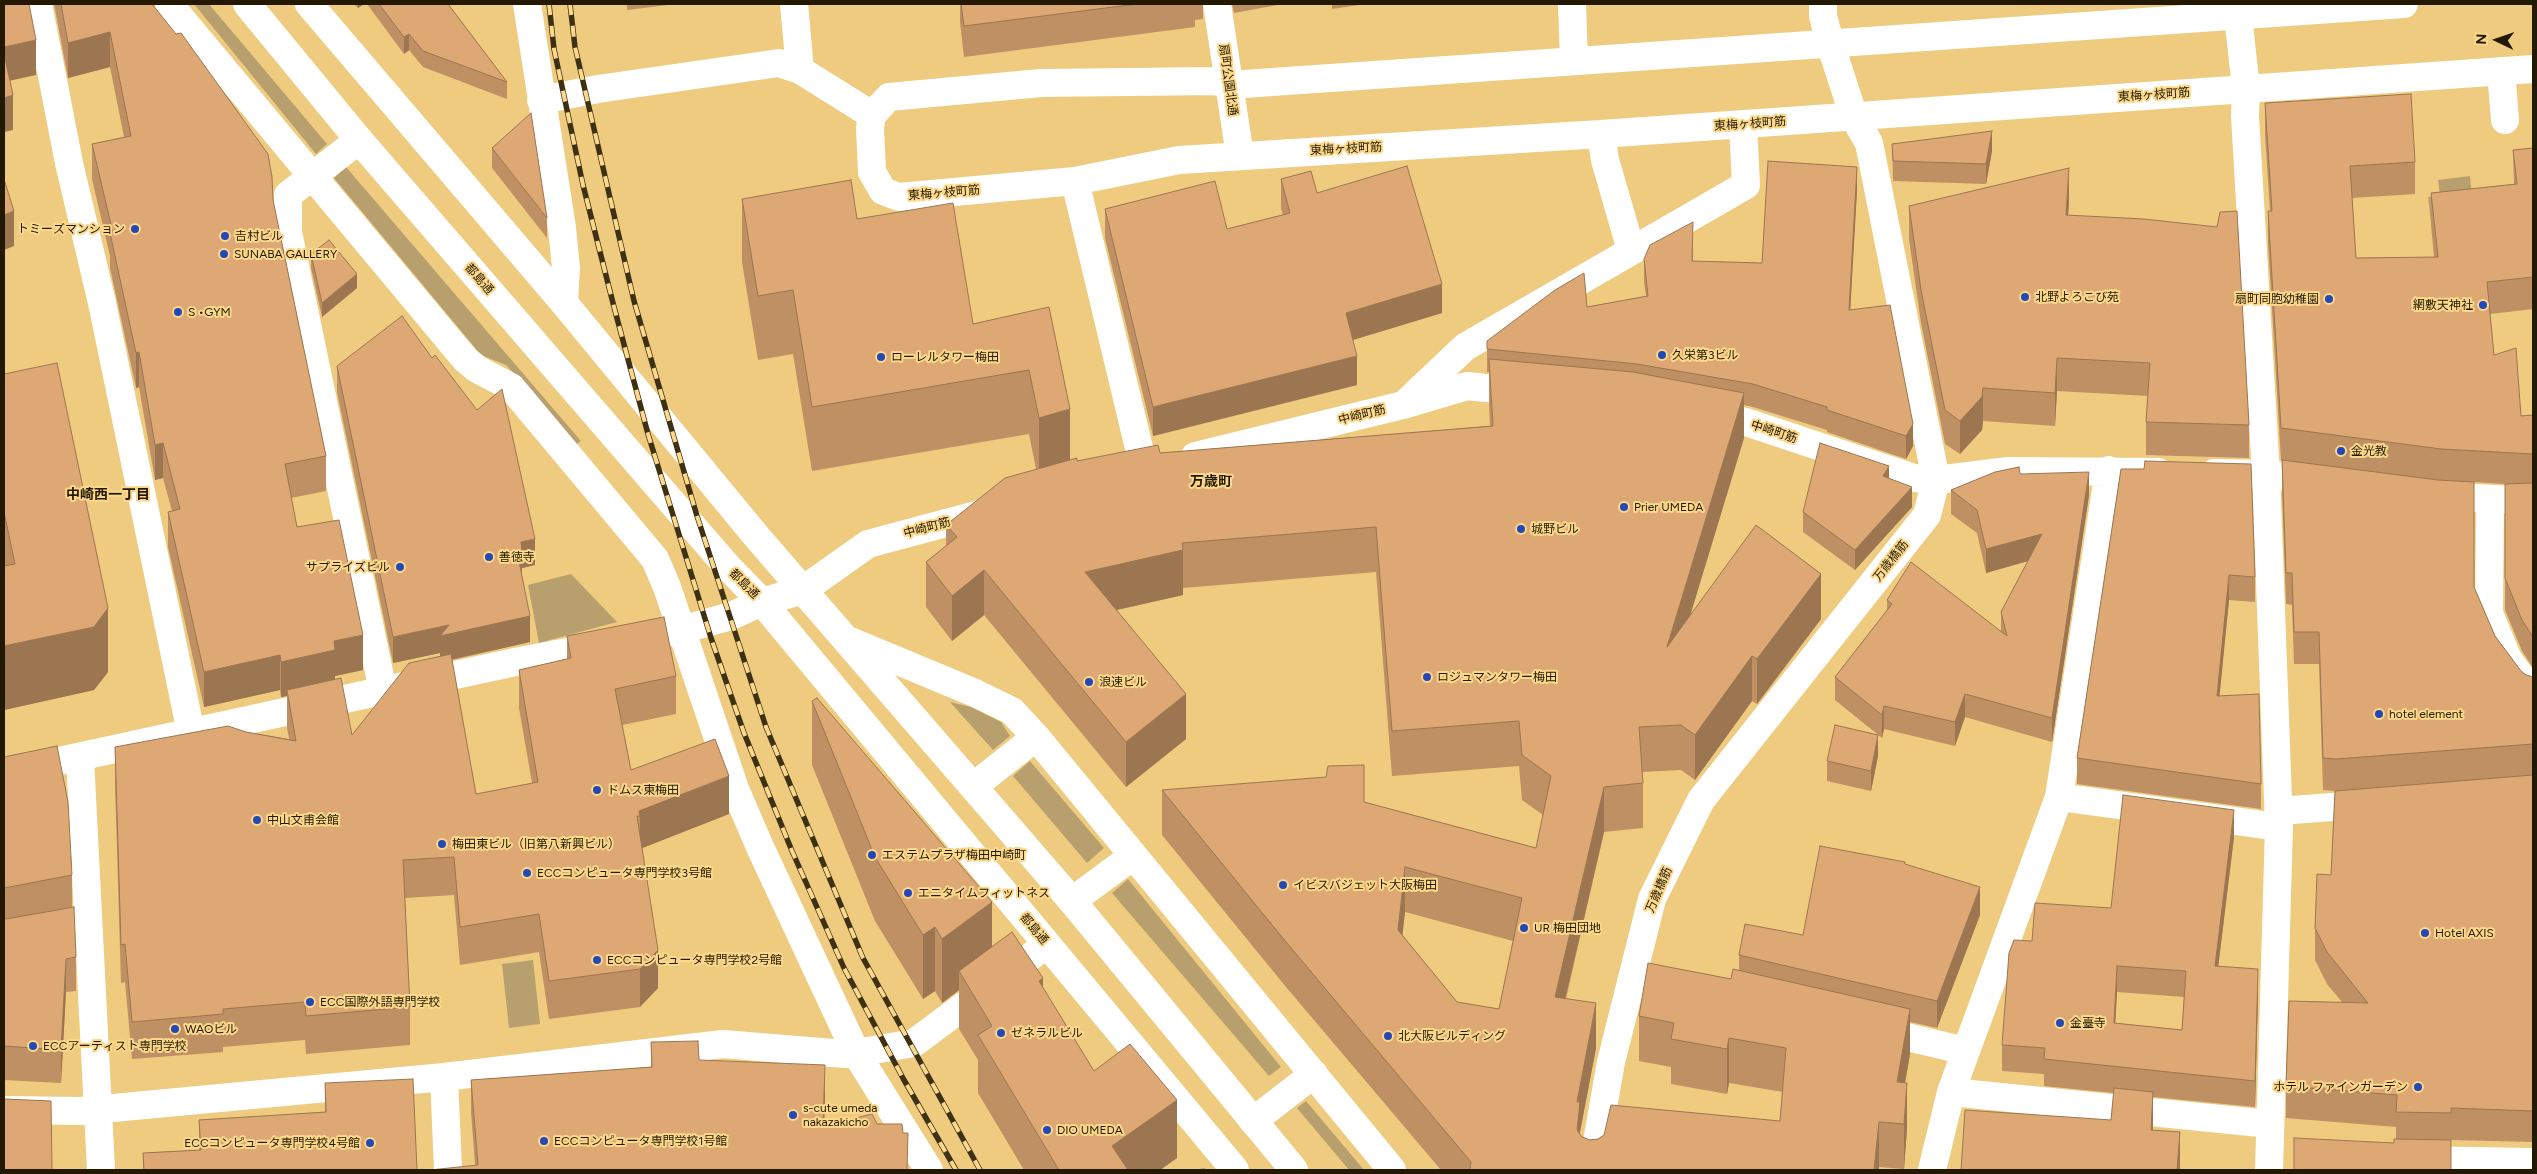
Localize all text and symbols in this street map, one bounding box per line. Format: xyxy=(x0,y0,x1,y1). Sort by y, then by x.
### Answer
north arrow xyxy=(2472,15,2522,65)
text: N xyxy=(2473,33,2490,45)
street label: 扇町公園北通 xyxy=(1216,43,1240,117)
street label: 東梅ヶ枝町筋 xyxy=(2118,85,2190,105)
street label: 東梅ヶ枝町筋 xyxy=(1714,114,1786,134)
street label: 東梅ヶ枝町筋 xyxy=(1310,140,1382,158)
street label: 東梅ヶ枝町筋 xyxy=(908,183,980,203)
place label: トミーズマンション xyxy=(17,222,125,236)
marker: トミーズマンション xyxy=(129,223,141,235)
place label: 𠮷村ビル xyxy=(235,229,283,243)
marker: 𠮷村ビル xyxy=(219,230,231,242)
place label: SUNABA GALLERY xyxy=(234,247,337,261)
marker: SUNABA GALLERY xyxy=(218,248,230,260)
street label: 都島通 xyxy=(462,261,496,297)
place label: 北野よろこび苑 xyxy=(2035,290,2119,304)
marker: 北野よろこび苑 xyxy=(2019,291,2031,303)
place label: 扇町同胞幼稚園 xyxy=(2235,292,2319,306)
marker: 扇町同胞幼稚園 xyxy=(2323,293,2335,305)
place label: 網敷天神社 xyxy=(2413,298,2473,312)
marker: 網敷天神社 xyxy=(2477,299,2489,311)
place label: S •GYM xyxy=(188,305,231,319)
marker: S •GYM xyxy=(172,306,184,318)
place label: 久栄第3ビル xyxy=(1672,348,1739,362)
marker: 久栄第3ビル xyxy=(1656,349,1668,361)
place label: ローレルタワー梅田 xyxy=(891,350,999,364)
marker: ローレルタワー梅田 xyxy=(875,351,887,363)
street label: 中崎町筋 xyxy=(1337,402,1387,428)
street label: 中崎町筋 xyxy=(1749,418,1799,446)
place label: 金光教 xyxy=(2351,444,2387,458)
marker: 金光教 xyxy=(2335,445,2347,457)
district label: 万歳町 xyxy=(1190,474,1232,490)
district label: 中崎西一丁目 xyxy=(66,487,150,503)
place label: Prier UMEDA xyxy=(1634,500,1703,514)
marker: Prier UMEDA xyxy=(1618,501,1630,513)
street label: 中崎町筋 xyxy=(902,515,952,541)
place label: 城野ビル xyxy=(1531,522,1579,536)
marker: 城野ビル xyxy=(1515,523,1527,535)
street label: 万歳橋筋 xyxy=(1871,538,1911,584)
place label: 善徳寺 xyxy=(499,550,535,564)
marker: 善徳寺 xyxy=(483,551,495,563)
place label: サプライズビル xyxy=(306,560,390,574)
marker: サプライズビル xyxy=(394,561,406,573)
street label: 都島通 xyxy=(726,566,762,602)
place label: ロジュマンタワー梅田 xyxy=(1437,670,1557,684)
marker: ロジュマンタワー梅田 xyxy=(1421,671,1433,683)
place label: 浪速ビル xyxy=(1099,675,1147,689)
marker: 浪速ビル xyxy=(1083,676,1095,688)
place label: hotel element xyxy=(2389,707,2463,721)
marker: hotel element xyxy=(2373,708,2385,720)
place label: ドムス東梅田 xyxy=(607,783,679,797)
marker: ドムス東梅田 xyxy=(591,784,603,796)
place label: 中山文甫会館 xyxy=(267,813,339,827)
marker: 中山文甫会館 xyxy=(251,814,263,826)
place label: 梅田東ビル（旧第八新興ビル） xyxy=(452,837,620,851)
marker: 梅田東ビル（旧第八新興ビル） xyxy=(436,838,448,850)
place label: エステムプラザ梅田中崎町 xyxy=(882,848,1026,862)
marker: エステムプラザ梅田中崎町 xyxy=(866,849,878,861)
street label: 万歳橋筋 xyxy=(1643,865,1675,915)
place label: ECCコンピュータ専門学校3号館 xyxy=(537,866,712,880)
marker: ECCコンピュータ専門学校3号館 xyxy=(521,867,533,879)
place label: イビスバジェット大阪梅田 xyxy=(1293,878,1437,892)
marker: イビスバジェット大阪梅田 xyxy=(1277,879,1289,891)
place label: エニタイムフィットネス xyxy=(918,886,1050,900)
marker: エニタイムフィットネス xyxy=(902,887,914,899)
street label: 都島通 xyxy=(1017,911,1051,947)
place label: UR 梅田団地 xyxy=(1534,921,1601,935)
marker: UR 梅田団地 xyxy=(1518,922,1530,934)
place label: Hotel AXIS xyxy=(2435,926,2494,940)
marker: Hotel AXIS xyxy=(2419,927,2431,939)
place label: ECCコンピュータ専門学校2号館 xyxy=(607,953,782,967)
marker: ECCコンピュータ専門学校2号館 xyxy=(591,954,603,966)
place label: ECC国際外語専門学校 xyxy=(320,995,440,1009)
marker: ECC国際外語専門学校 xyxy=(304,996,316,1008)
place label: 金臺寺 xyxy=(2070,1016,2106,1030)
marker: 金臺寺 xyxy=(2054,1017,2066,1029)
place label: WAOビル xyxy=(185,1022,237,1036)
marker: WAOビル xyxy=(169,1023,181,1035)
place label: ゼネラルビル xyxy=(1011,1026,1083,1040)
marker: ゼネラルビル xyxy=(995,1027,1007,1039)
place label: 北大阪ビルディング xyxy=(1398,1029,1506,1043)
marker: 北大阪ビルディング xyxy=(1382,1030,1394,1042)
place label: ECCアーティスト専門学校 xyxy=(43,1039,187,1053)
marker: ECCアーティスト専門学校 xyxy=(27,1040,39,1052)
place label: ホテル ファインガーデン xyxy=(2273,1080,2408,1094)
marker: ホテル ファインガーデン xyxy=(2412,1081,2424,1093)
place label: s-cute umeda nakazakicho xyxy=(803,1101,877,1129)
marker: s-cute umeda nakazakicho xyxy=(787,1109,799,1121)
place label: DIO UMEDA xyxy=(1057,1123,1123,1137)
marker: DIO UMEDA xyxy=(1041,1124,1053,1136)
place label: ECCコンピュータ専門学校1号館 xyxy=(554,1134,727,1148)
marker: ECCコンピュータ専門学校1号館 xyxy=(538,1135,550,1147)
place label: ECCコンピュータ専門学校4号館 xyxy=(184,1136,360,1150)
marker: ECCコンピュータ専門学校4号館 xyxy=(364,1137,376,1149)

